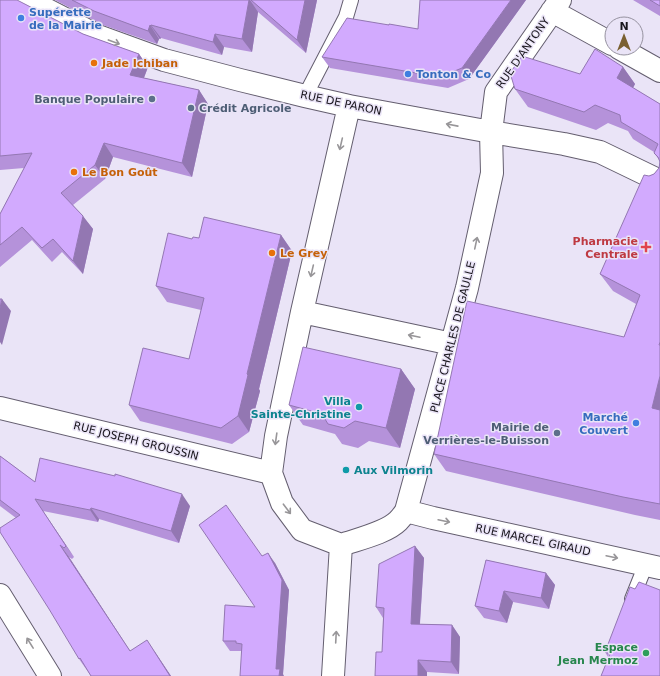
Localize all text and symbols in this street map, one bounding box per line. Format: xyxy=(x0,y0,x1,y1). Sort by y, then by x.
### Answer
place label: Supérette de la Mairie xyxy=(29,6,102,32)
marker: Supérette de la Mairie xyxy=(16,13,26,23)
street label: RUE D'ANTONY xyxy=(494,15,552,91)
north arrow xyxy=(604,16,644,56)
text: N xyxy=(619,20,629,33)
one-way arrow xyxy=(107,38,119,46)
place label: Jade Ichiban xyxy=(101,57,178,70)
marker: Jade Ichiban xyxy=(89,58,99,68)
place label: Tonton & Co xyxy=(416,68,491,81)
marker: Tonton & Co xyxy=(403,69,413,79)
street label: RUE DE PARON xyxy=(299,88,383,118)
place label: Banque Populaire xyxy=(34,93,144,106)
marker: Banque Populaire xyxy=(147,94,157,104)
place label: Crédit Agricole xyxy=(199,102,292,115)
marker: Crédit Agricole xyxy=(186,103,196,113)
one-way arrow xyxy=(446,121,459,129)
one-way arrow xyxy=(336,137,344,150)
place label: Le Bon Goût xyxy=(82,166,158,179)
marker: Le Bon Goût xyxy=(69,167,79,177)
place label: Pharmacie Centrale xyxy=(573,235,638,261)
one-way arrow xyxy=(473,237,481,250)
marker: Pharmacie Centrale xyxy=(641,242,651,252)
place label: Le Grey xyxy=(280,247,327,260)
marker: Le Grey xyxy=(267,248,277,258)
street label: PLACE CHARLES DE GAULLE xyxy=(428,260,478,414)
one-way arrow xyxy=(307,264,315,277)
one-way arrow xyxy=(408,331,421,339)
place label: Villa Sainte-Christine xyxy=(251,395,351,421)
marker: Villa Sainte-Christine xyxy=(354,402,364,412)
place label: Marché Couvert xyxy=(579,411,628,437)
marker: Marché Couvert xyxy=(631,418,641,428)
street label: RUE JOSEPH GROUSSIN xyxy=(72,419,200,463)
place label: Mairie de Verrières-le-Buisson xyxy=(423,421,549,447)
marker: Mairie de Verrières-le-Buisson xyxy=(552,428,562,438)
one-way arrow xyxy=(272,432,280,445)
place label: Aux Vilmorin xyxy=(354,464,433,477)
marker: Aux Vilmorin xyxy=(341,465,351,475)
one-way arrow xyxy=(282,503,291,514)
one-way arrow xyxy=(437,517,450,525)
street label: RUE MARCEL GIRAUD xyxy=(474,521,592,559)
one-way arrow xyxy=(606,554,619,562)
one-way arrow xyxy=(332,631,339,644)
one-way arrow xyxy=(25,637,33,649)
place label: Espace Jean Mermoz xyxy=(557,641,638,667)
marker: Espace Jean Mermoz xyxy=(641,648,651,658)

